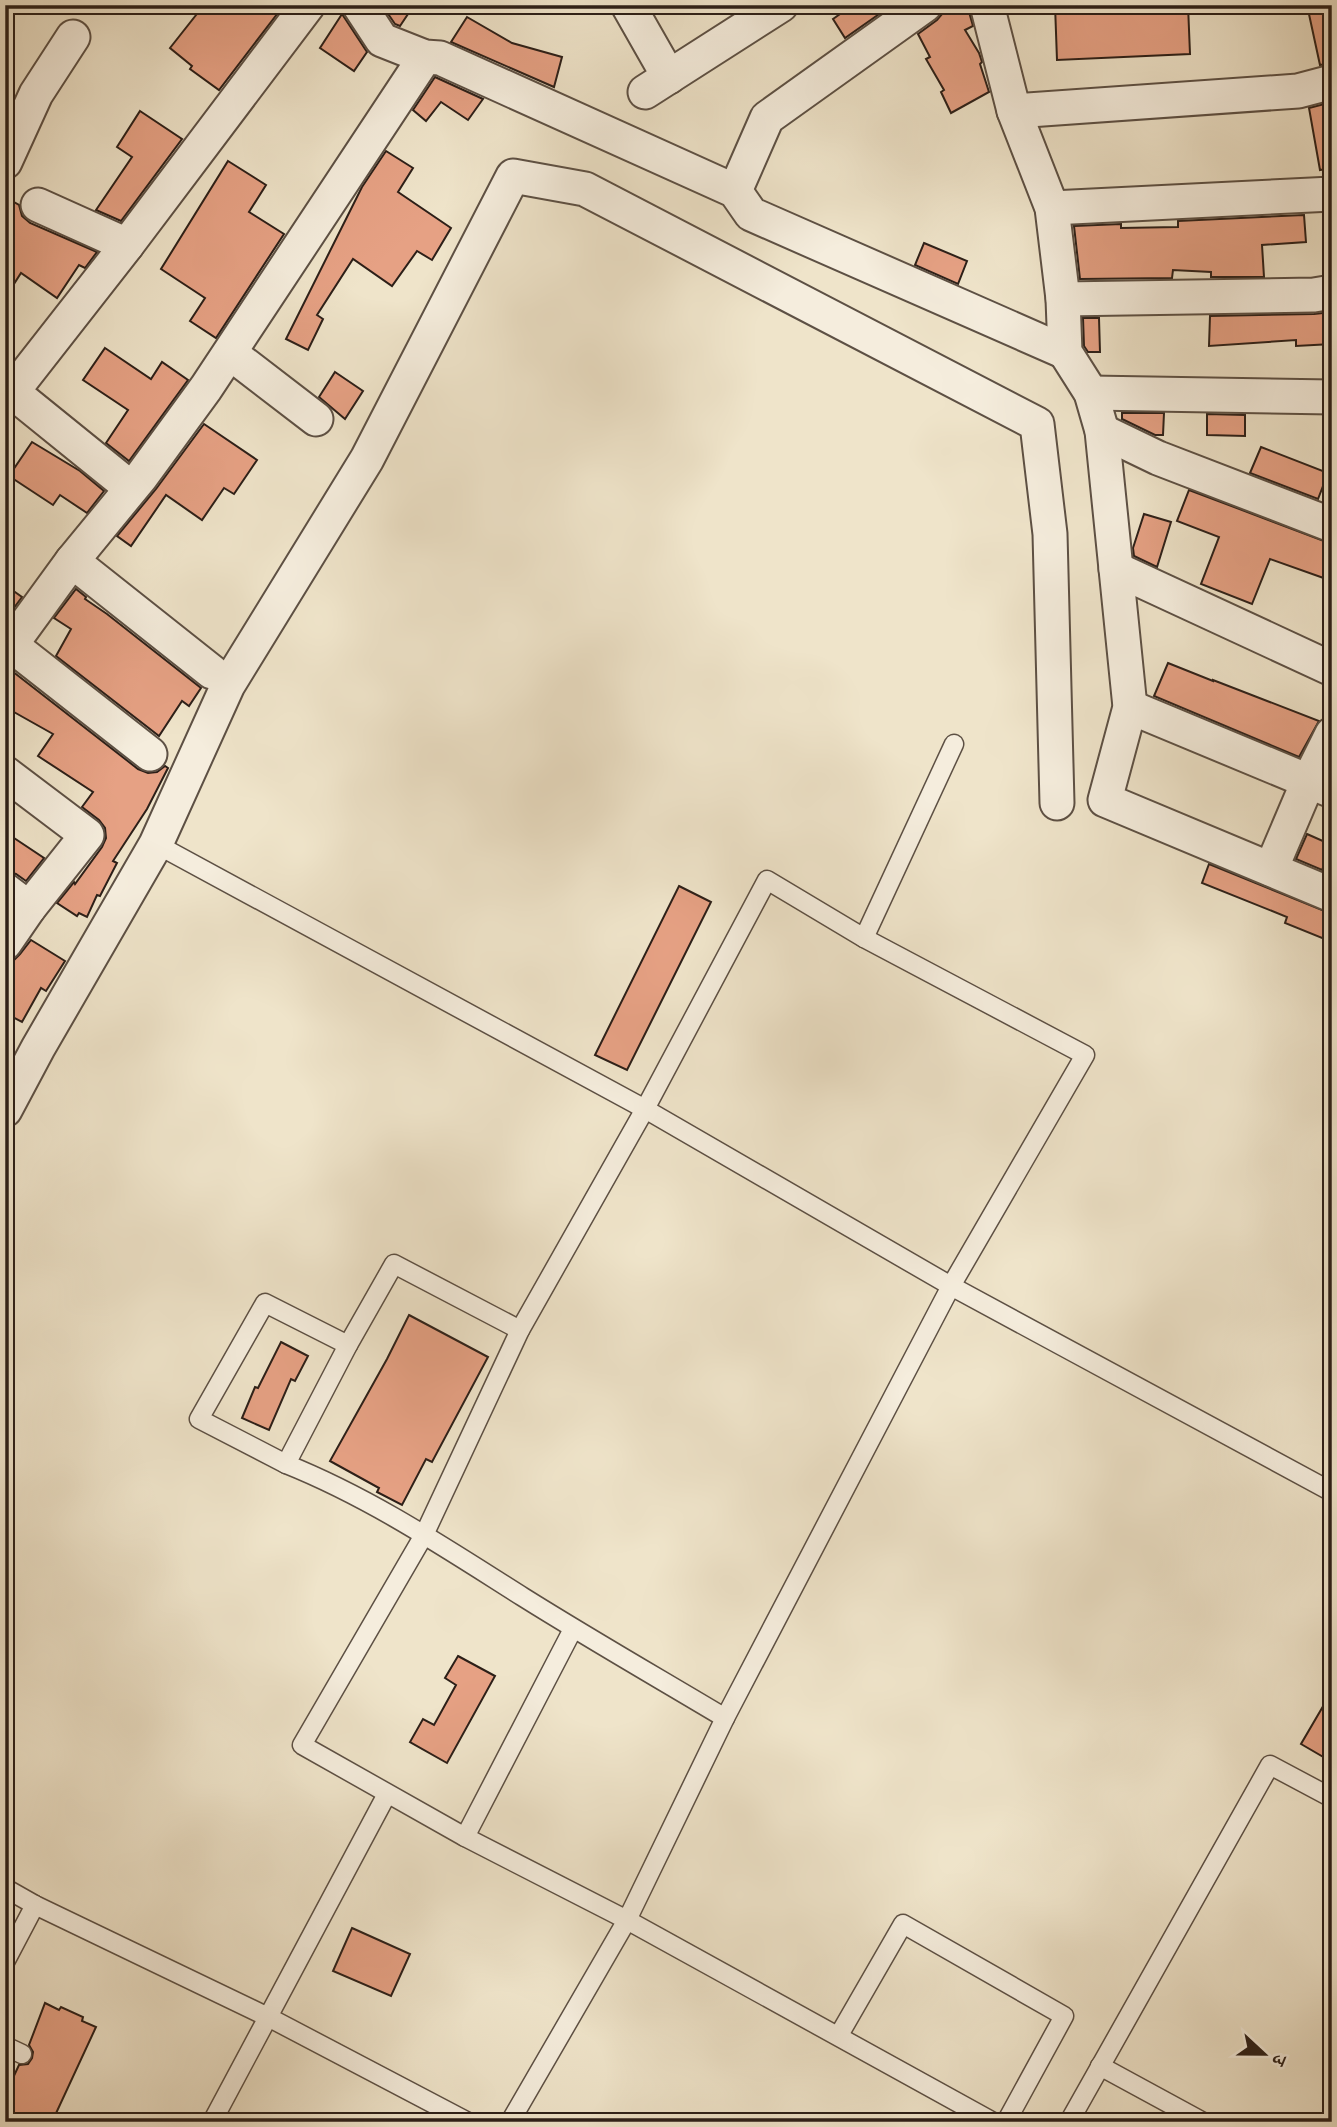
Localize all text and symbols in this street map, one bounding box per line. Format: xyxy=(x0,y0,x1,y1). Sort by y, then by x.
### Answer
north arrow xyxy=(1228,2018,1298,2088)
text: उ xyxy=(1264,2048,1293,2070)

